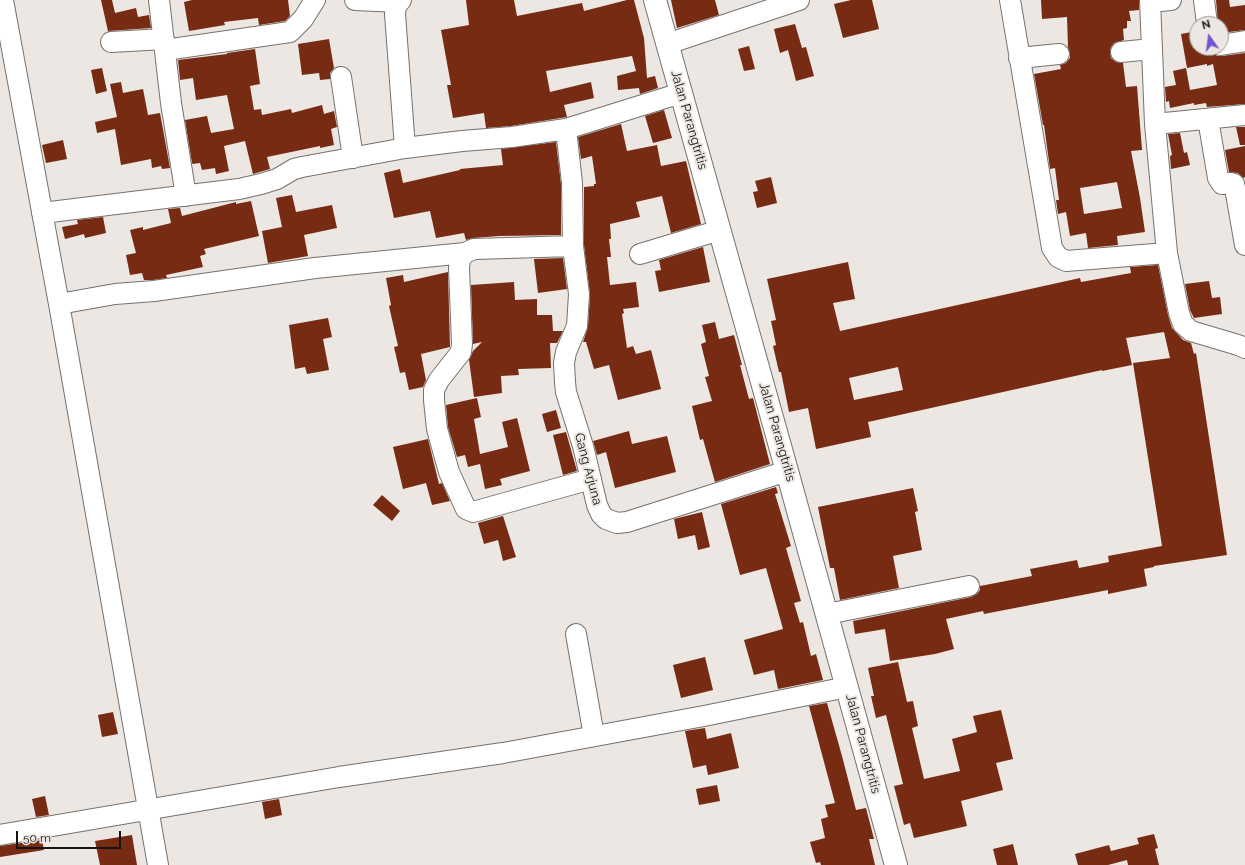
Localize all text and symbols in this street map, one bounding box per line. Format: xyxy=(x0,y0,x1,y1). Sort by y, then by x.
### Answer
north arrow xyxy=(1189,16,1229,56)
text: N xyxy=(1201,18,1212,32)
street label: Jalan Parangtritis xyxy=(667,69,711,171)
street label: Jalan Parangtritis xyxy=(755,381,799,483)
street label: Gang Arjuna xyxy=(571,431,605,507)
street label: Jalan Parangtritis xyxy=(842,693,884,795)
scale bar xyxy=(18,823,123,849)
text: 50 m xyxy=(23,831,51,845)

